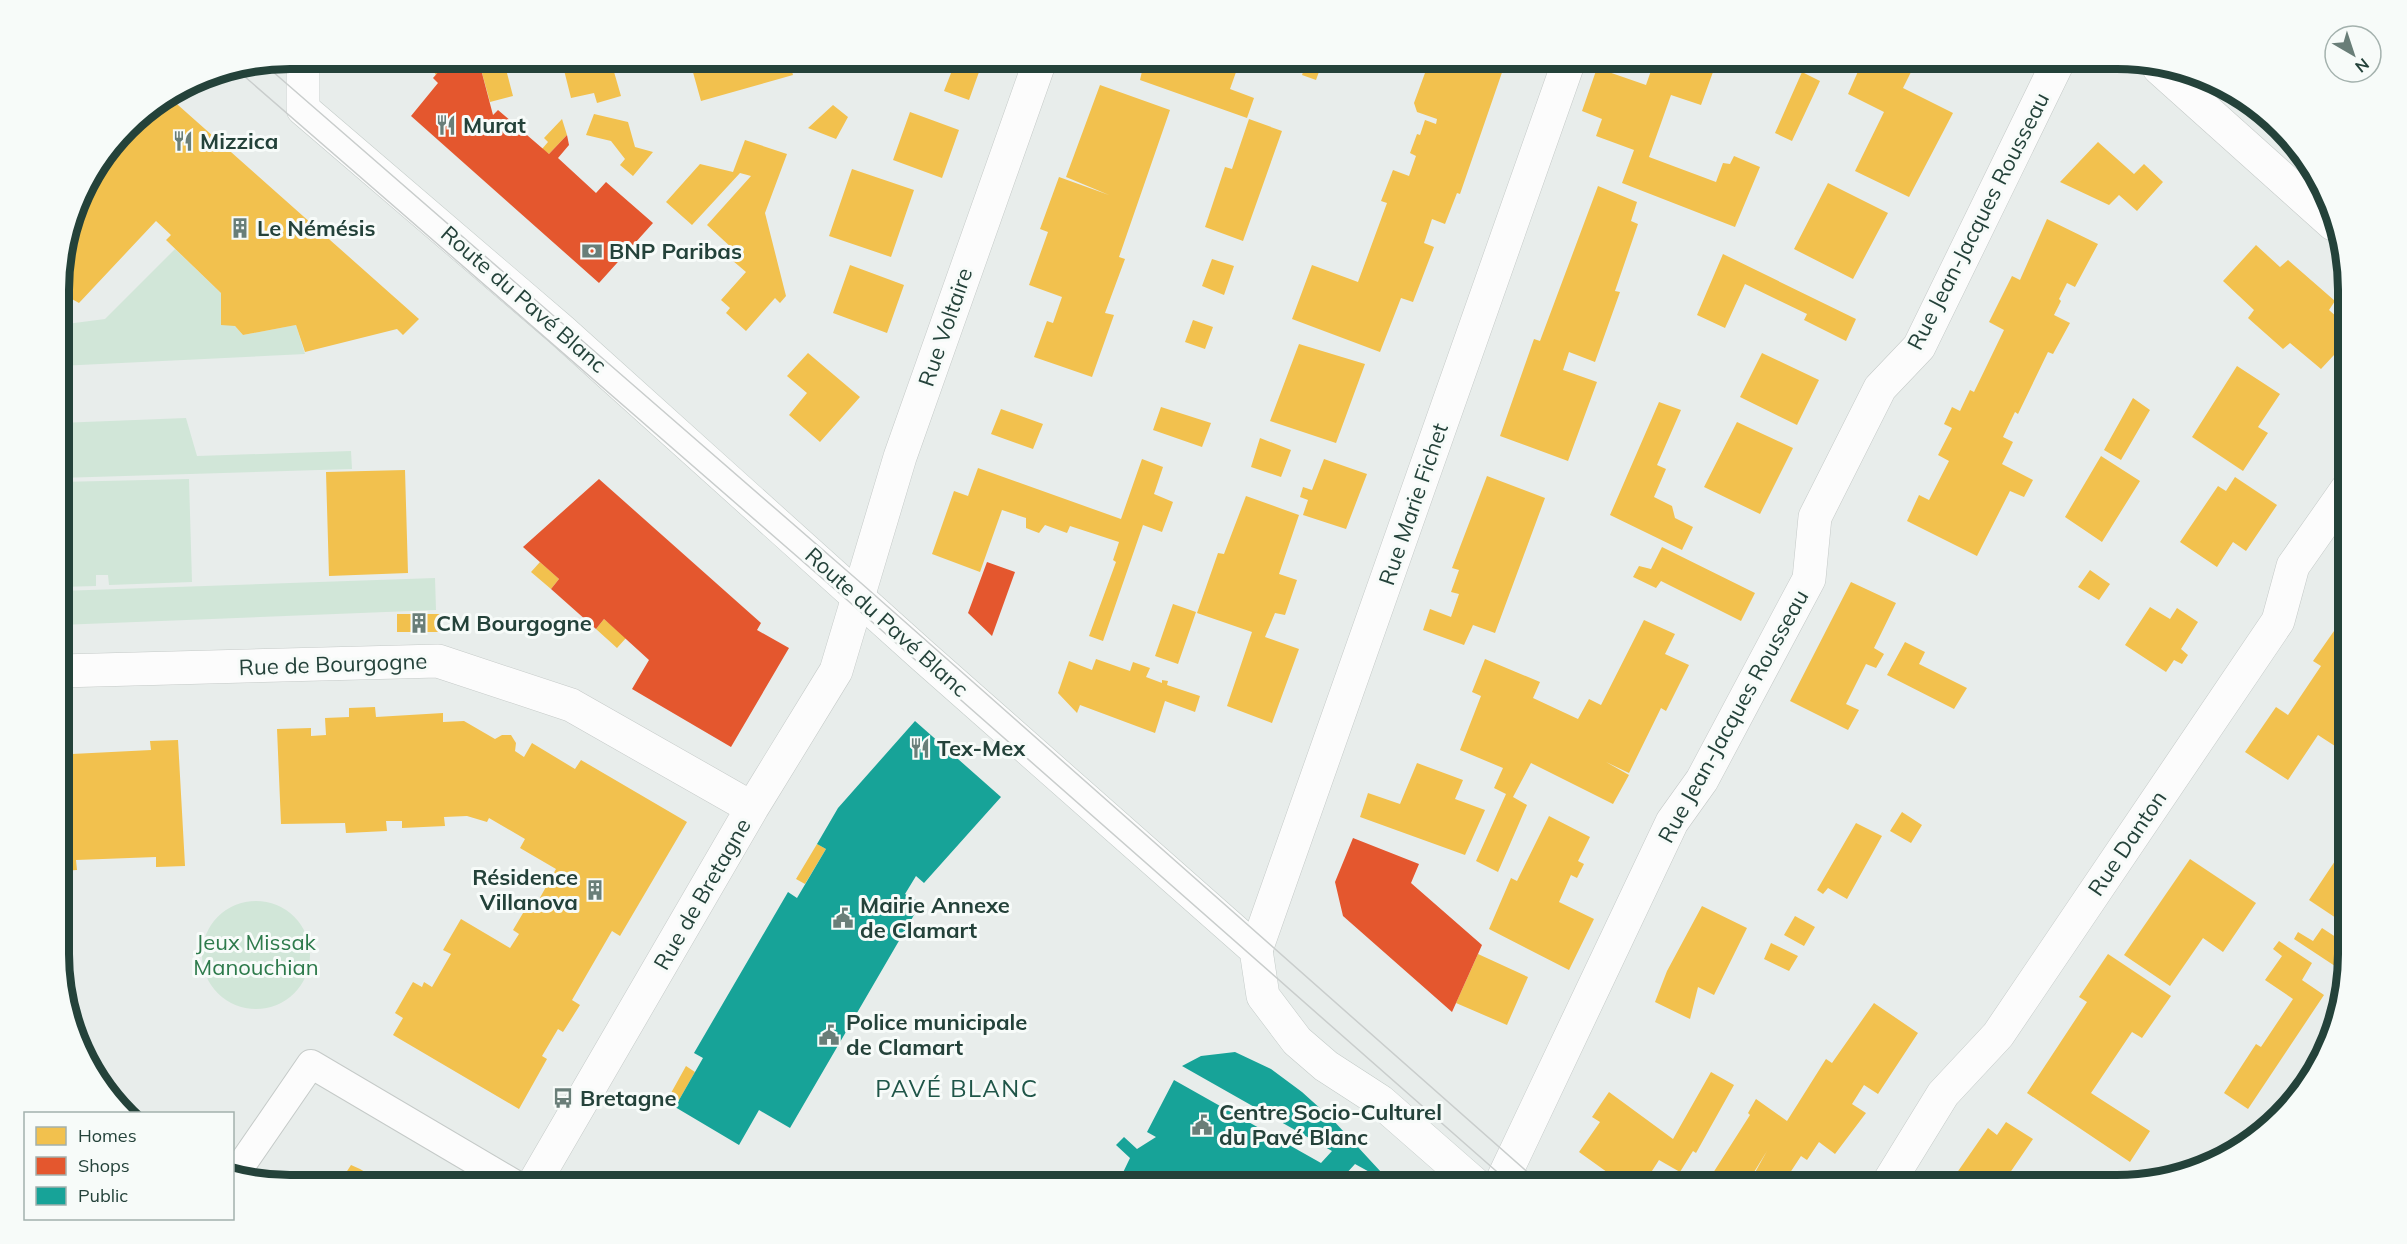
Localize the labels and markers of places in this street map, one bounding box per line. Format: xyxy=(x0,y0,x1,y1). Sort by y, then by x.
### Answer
place label: Murat xyxy=(463,111,526,139)
restaurant icon: Murat xyxy=(434,113,458,137)
place label: Mizzica xyxy=(200,127,278,155)
restaurant icon: Mizzica xyxy=(171,129,195,153)
place label: Le Némésis xyxy=(257,214,376,242)
building icon: Le Némésis xyxy=(228,216,252,240)
place label: BNP Paribas xyxy=(609,237,742,265)
bank icon: BNP Paribas xyxy=(580,239,604,263)
place label: CM Bourgogne xyxy=(436,609,592,637)
building icon: CM Bourgogne xyxy=(407,611,431,635)
place label: Tex-Mex xyxy=(937,734,1026,762)
restaurant icon: Tex-Mex xyxy=(908,736,932,760)
place label: Résidence Villanova xyxy=(472,863,578,916)
building icon: Résidence Villanova xyxy=(583,878,607,902)
place label: Mairie Annexe de Clamart xyxy=(860,891,1010,944)
public building icon: Mairie Annexe de Clamart xyxy=(831,906,855,930)
place label: Police municipale de Clamart xyxy=(846,1008,1027,1061)
public building icon: Police municipale de Clamart xyxy=(817,1023,841,1047)
place label: Bretagne xyxy=(580,1084,677,1112)
bus stop icon: Bretagne xyxy=(551,1086,575,1110)
place label: Centre Socio-Culturel du Pavé Blanc xyxy=(1219,1098,1442,1151)
public building icon: Centre Socio-Culturel du Pavé Blanc xyxy=(1190,1113,1214,1137)

